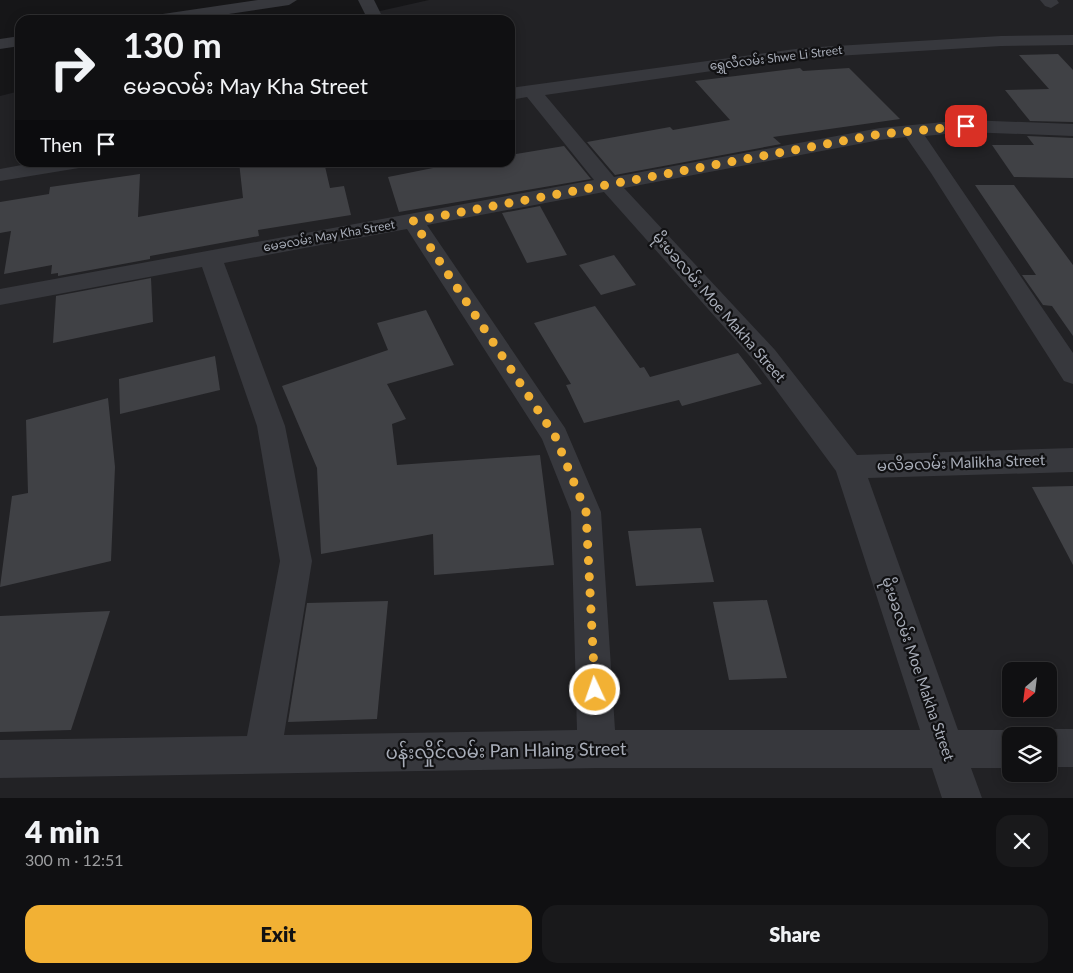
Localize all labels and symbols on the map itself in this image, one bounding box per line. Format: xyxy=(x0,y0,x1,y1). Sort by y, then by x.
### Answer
street label: ရွှေလီလမ်း Shwe Li Street xyxy=(709,41,844,76)
pin xyxy=(945,105,987,147)
street label: မေခလမ်း May Kha Street xyxy=(262,215,397,254)
street label: မိုးမခလမ်း Moe Makha Street xyxy=(646,227,790,388)
street label: မလိခလမ်း Malikha Street xyxy=(877,450,1046,474)
street label: မိုးမခလမ်း Moe Makha Street xyxy=(875,574,959,765)
north arrow xyxy=(1002,662,1058,718)
position arrow xyxy=(568,663,620,715)
street label: ပန်းလှိုင်လမ်း Pan Hlaing Street xyxy=(386,735,627,768)

